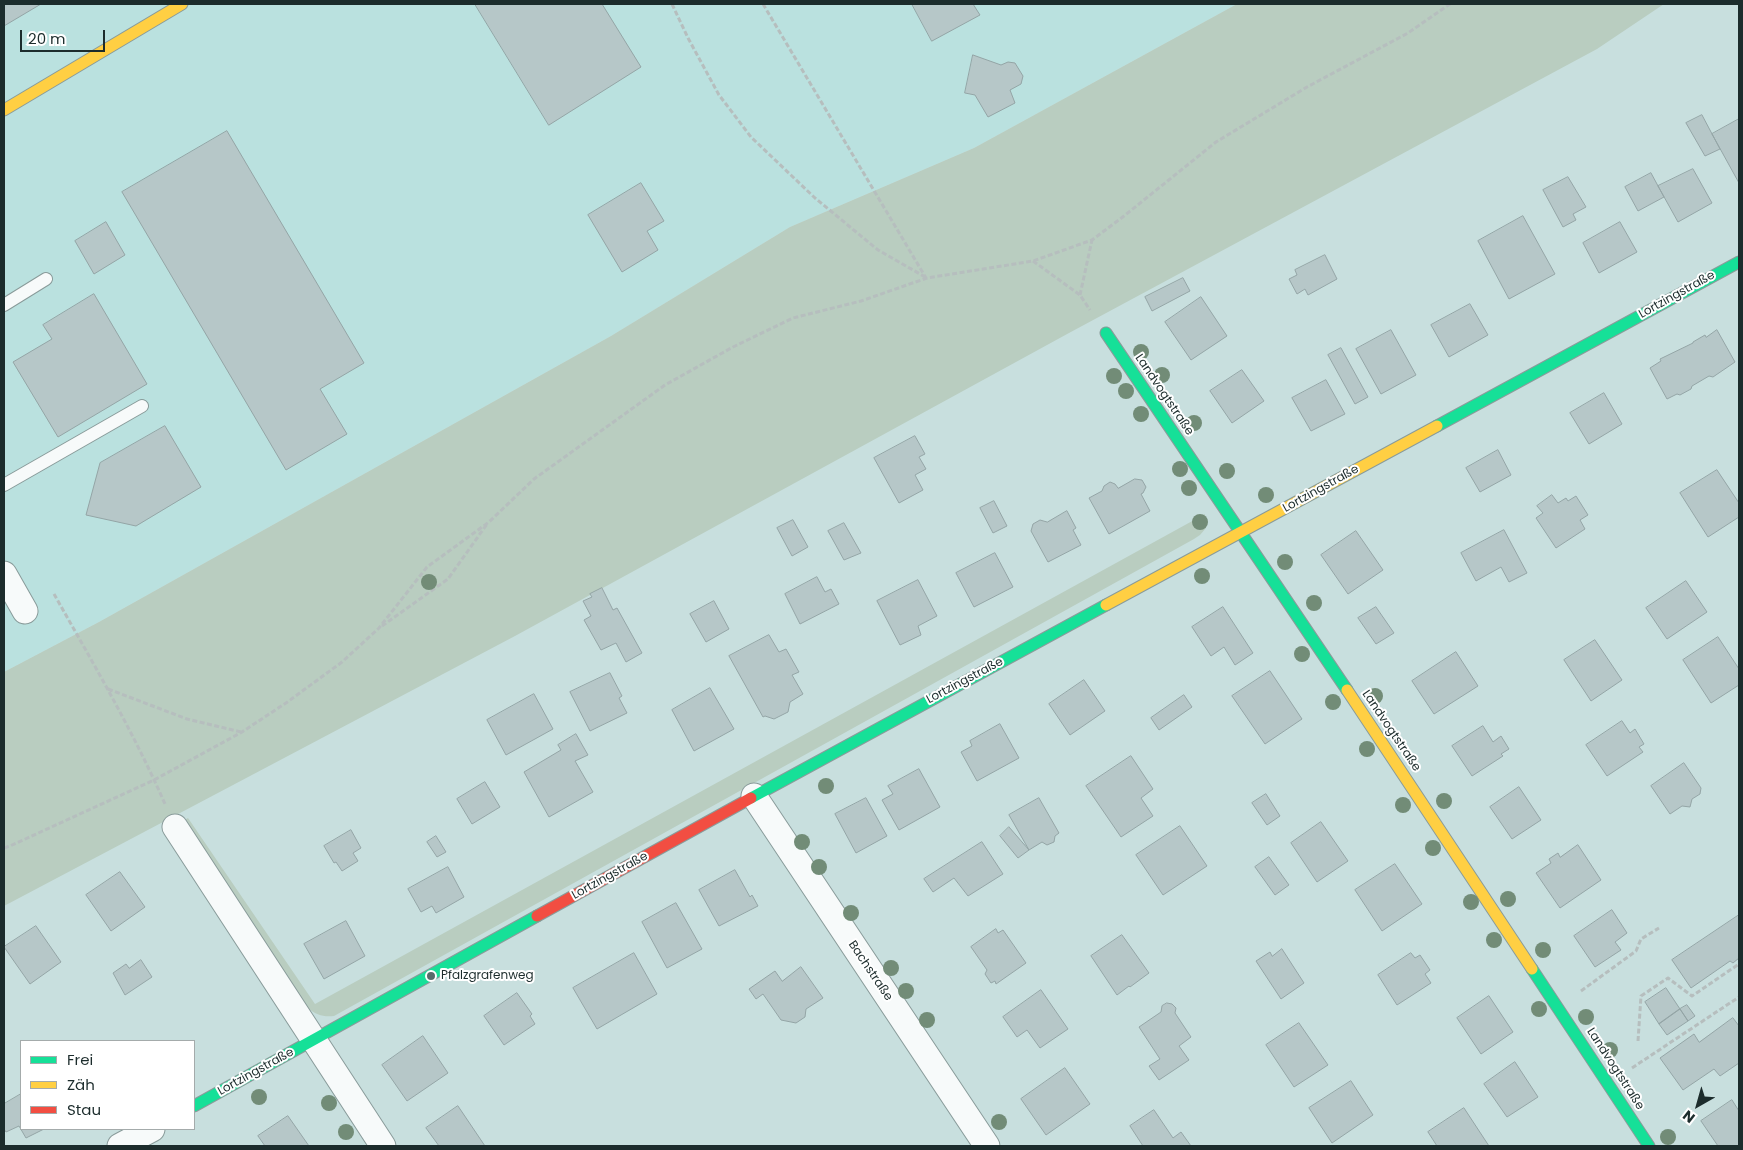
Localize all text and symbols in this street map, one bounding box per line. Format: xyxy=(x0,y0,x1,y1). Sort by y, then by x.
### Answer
scale bar xyxy=(22,20,108,52)
text: 20 m xyxy=(28,28,66,49)
street label: Lortzingstraße xyxy=(1636,268,1718,322)
street label: Landvogtstraße xyxy=(1132,352,1196,438)
street label: Lortzingstraße xyxy=(1280,462,1362,516)
street label: Lortzingstraße xyxy=(924,655,1006,707)
street label: Landvogtstraße xyxy=(1359,688,1423,774)
street label: Lortzingstraße xyxy=(569,849,651,903)
street label: Bachstraße xyxy=(845,938,895,1004)
place label: Pfalzgrafenweg xyxy=(441,969,534,983)
marker: Pfalzgrafenweg xyxy=(425,970,437,982)
street label: Landvogtstraße xyxy=(1583,1025,1647,1113)
legend xyxy=(20,1040,195,1130)
street label: Lortzingstraße xyxy=(215,1045,297,1099)
text: Frei xyxy=(67,1049,93,1070)
text: Zäh xyxy=(67,1074,95,1095)
north arrow xyxy=(1673,1080,1723,1130)
text: Stau xyxy=(67,1099,101,1120)
text: N xyxy=(1678,1106,1699,1128)

